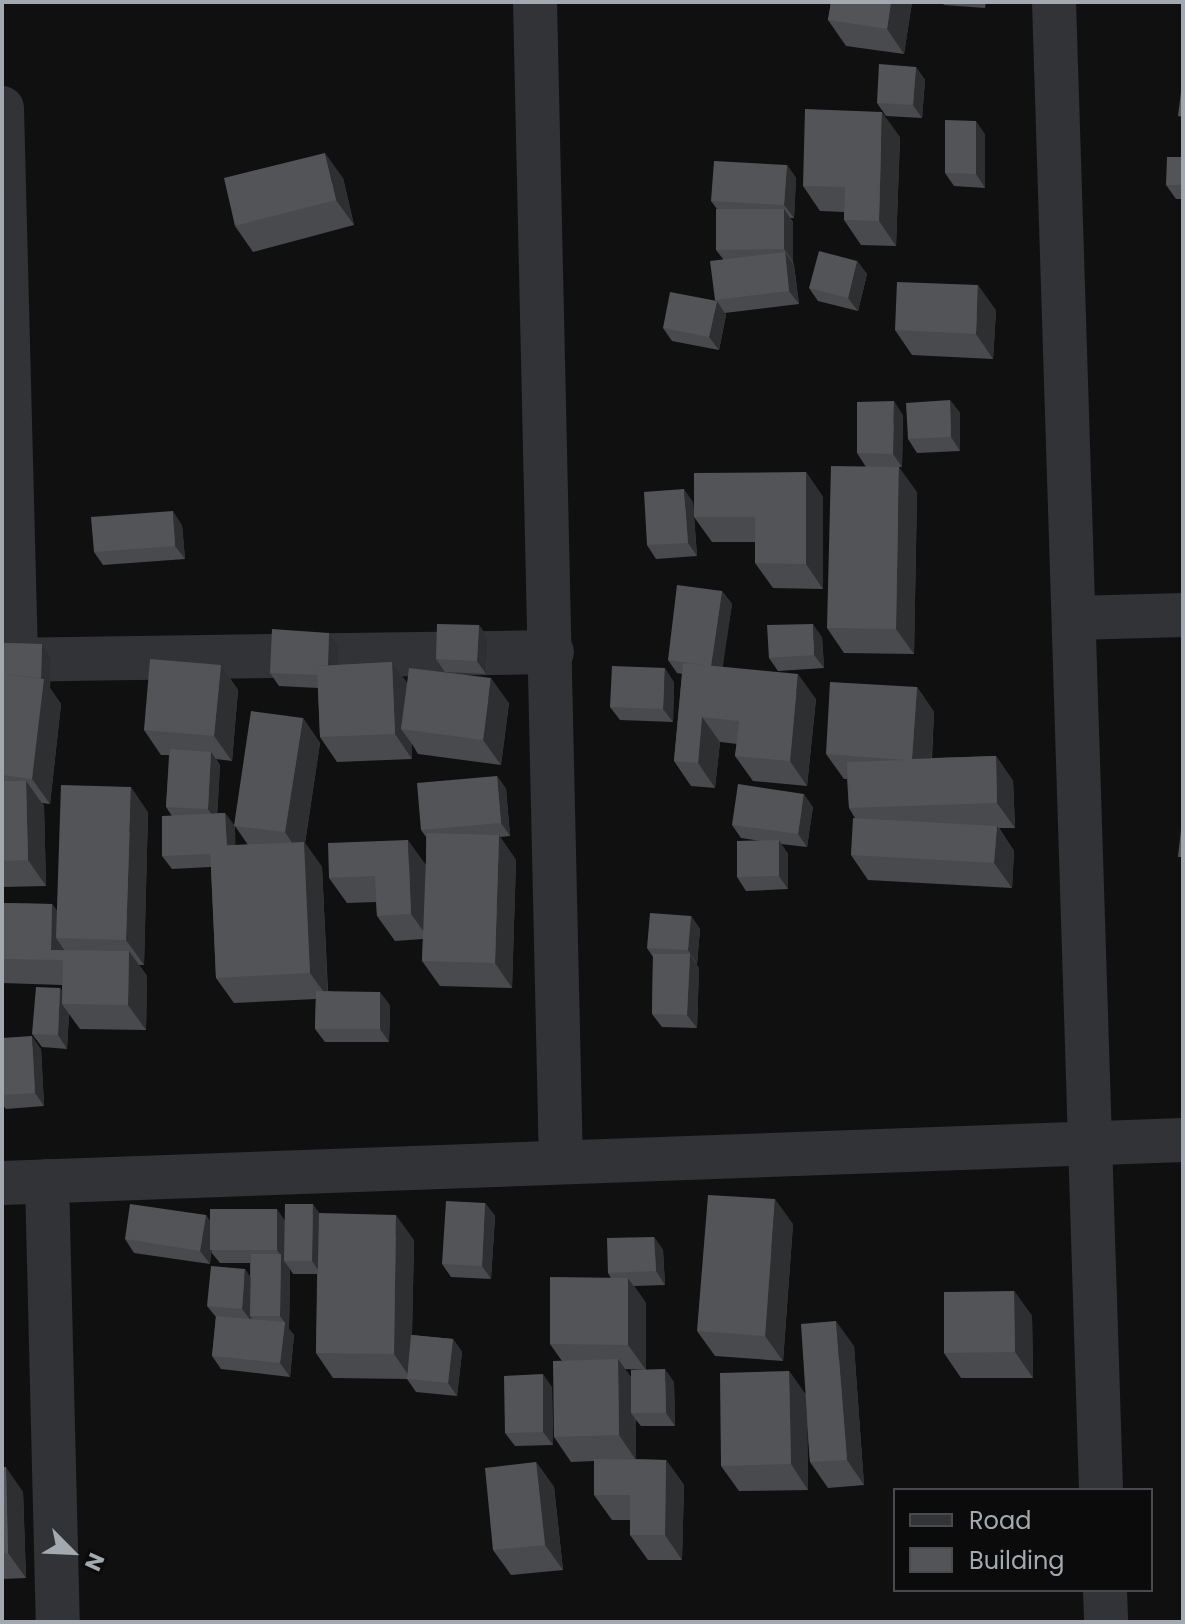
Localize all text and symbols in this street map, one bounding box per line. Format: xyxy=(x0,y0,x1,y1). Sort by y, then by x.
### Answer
legend xyxy=(893,1488,1153,1592)
text: Road xyxy=(969,1504,1031,1537)
north arrow xyxy=(32,1512,112,1592)
text: Building xyxy=(969,1544,1065,1577)
text: N xyxy=(77,1548,112,1576)

